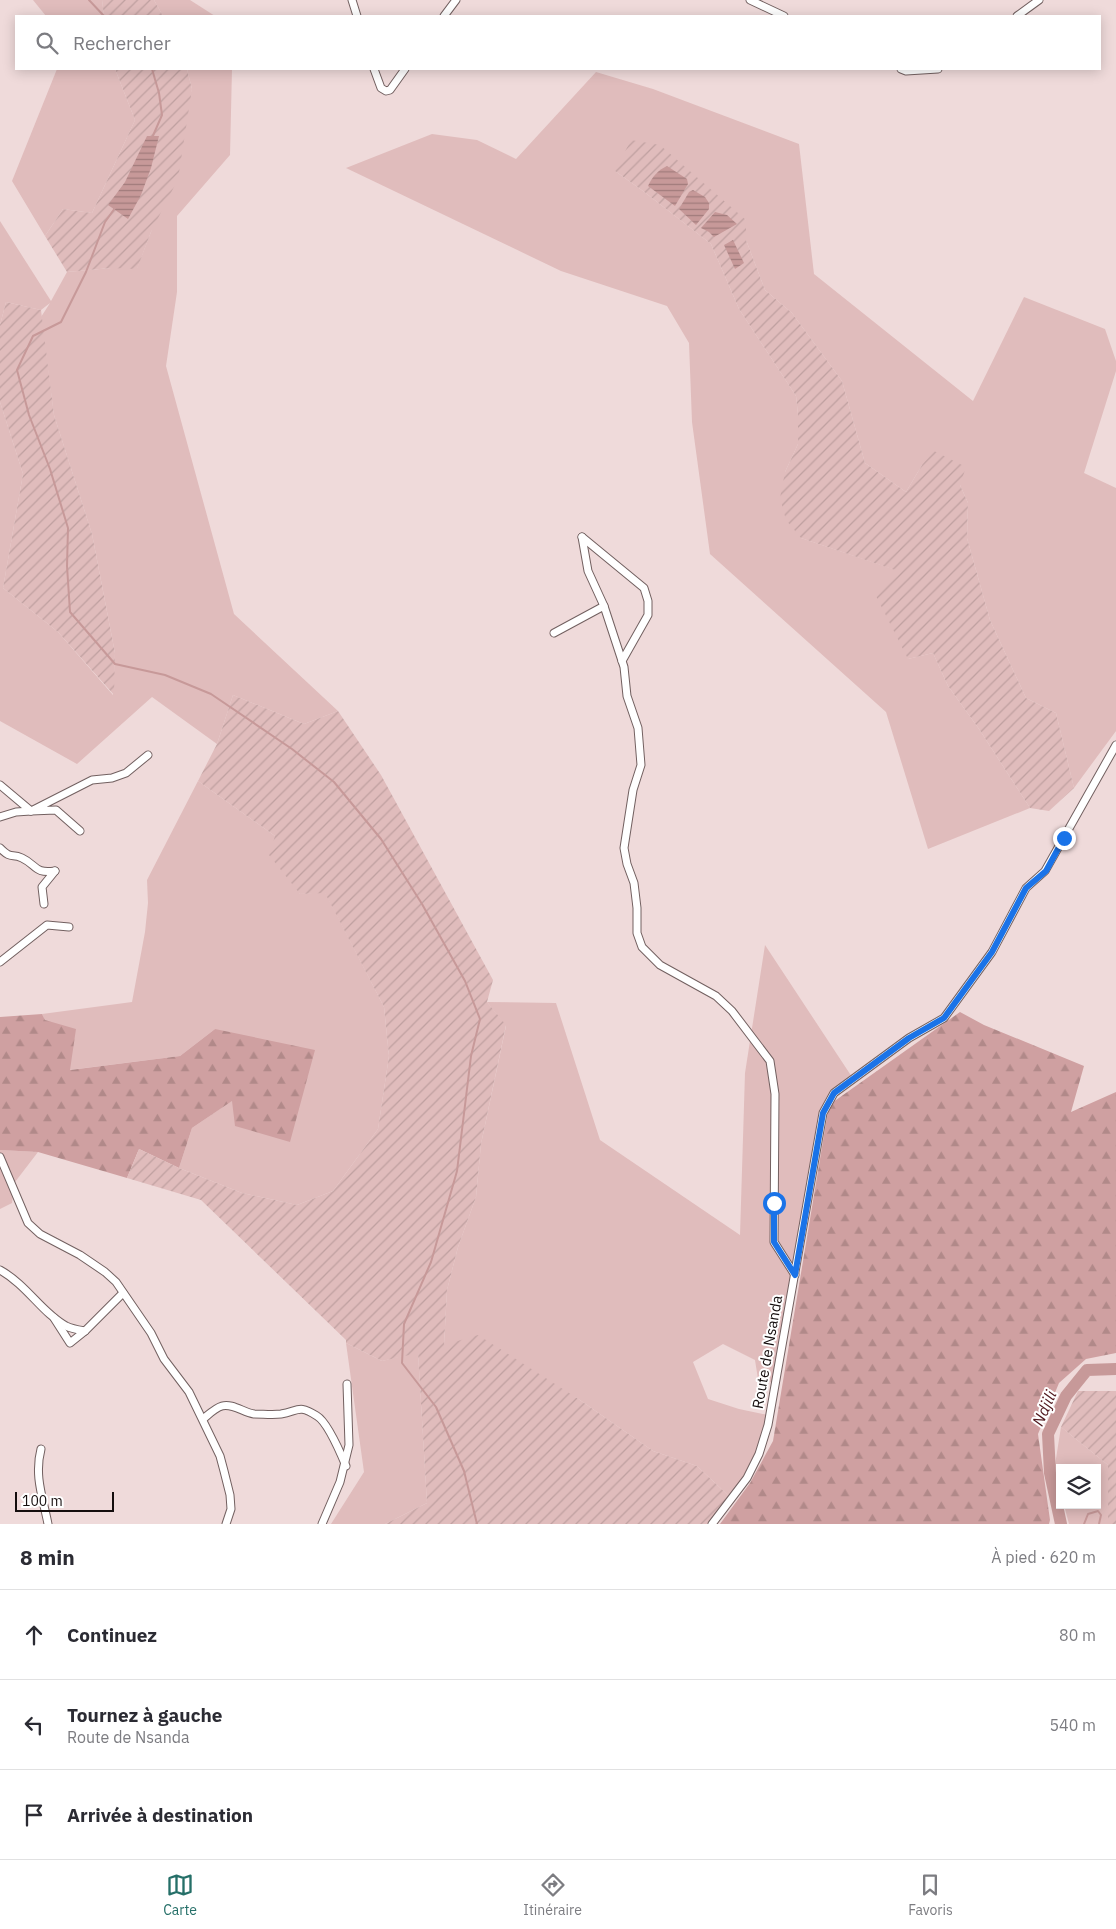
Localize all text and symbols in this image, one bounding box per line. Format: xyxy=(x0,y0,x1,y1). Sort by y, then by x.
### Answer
search box xyxy=(15,15,1101,70)
icon: search xyxy=(33,29,61,57)
text: Rechercher xyxy=(73,31,171,55)
route end xyxy=(1053,827,1076,850)
route start xyxy=(763,1192,786,1215)
street label: Route de Nsanda xyxy=(748,1294,786,1410)
water label: Ndjili xyxy=(1027,1386,1061,1429)
map controls xyxy=(1056,1464,1101,1509)
button: layers xyxy=(1056,1464,1101,1509)
scale bar xyxy=(15,1489,114,1512)
text: 100 m xyxy=(22,1492,63,1510)
text: 8 min xyxy=(20,1543,75,1571)
text: À pied · 620 m xyxy=(991,1547,1096,1567)
icon: ahead xyxy=(20,1621,48,1649)
text: Continuez xyxy=(67,1623,157,1647)
text: 80 m xyxy=(1059,1625,1096,1645)
text: Tournez à gauche xyxy=(67,1703,223,1727)
icon: left xyxy=(20,1711,48,1739)
text: 540 m xyxy=(1049,1715,1096,1735)
text: Route de Nsanda xyxy=(67,1727,190,1747)
icon: arrive xyxy=(20,1801,48,1829)
text: Arrivée à destination xyxy=(67,1803,253,1827)
tab: Carte xyxy=(163,1871,197,1919)
tab: Itinéraire xyxy=(523,1871,582,1919)
tab: Favoris xyxy=(908,1871,953,1919)

